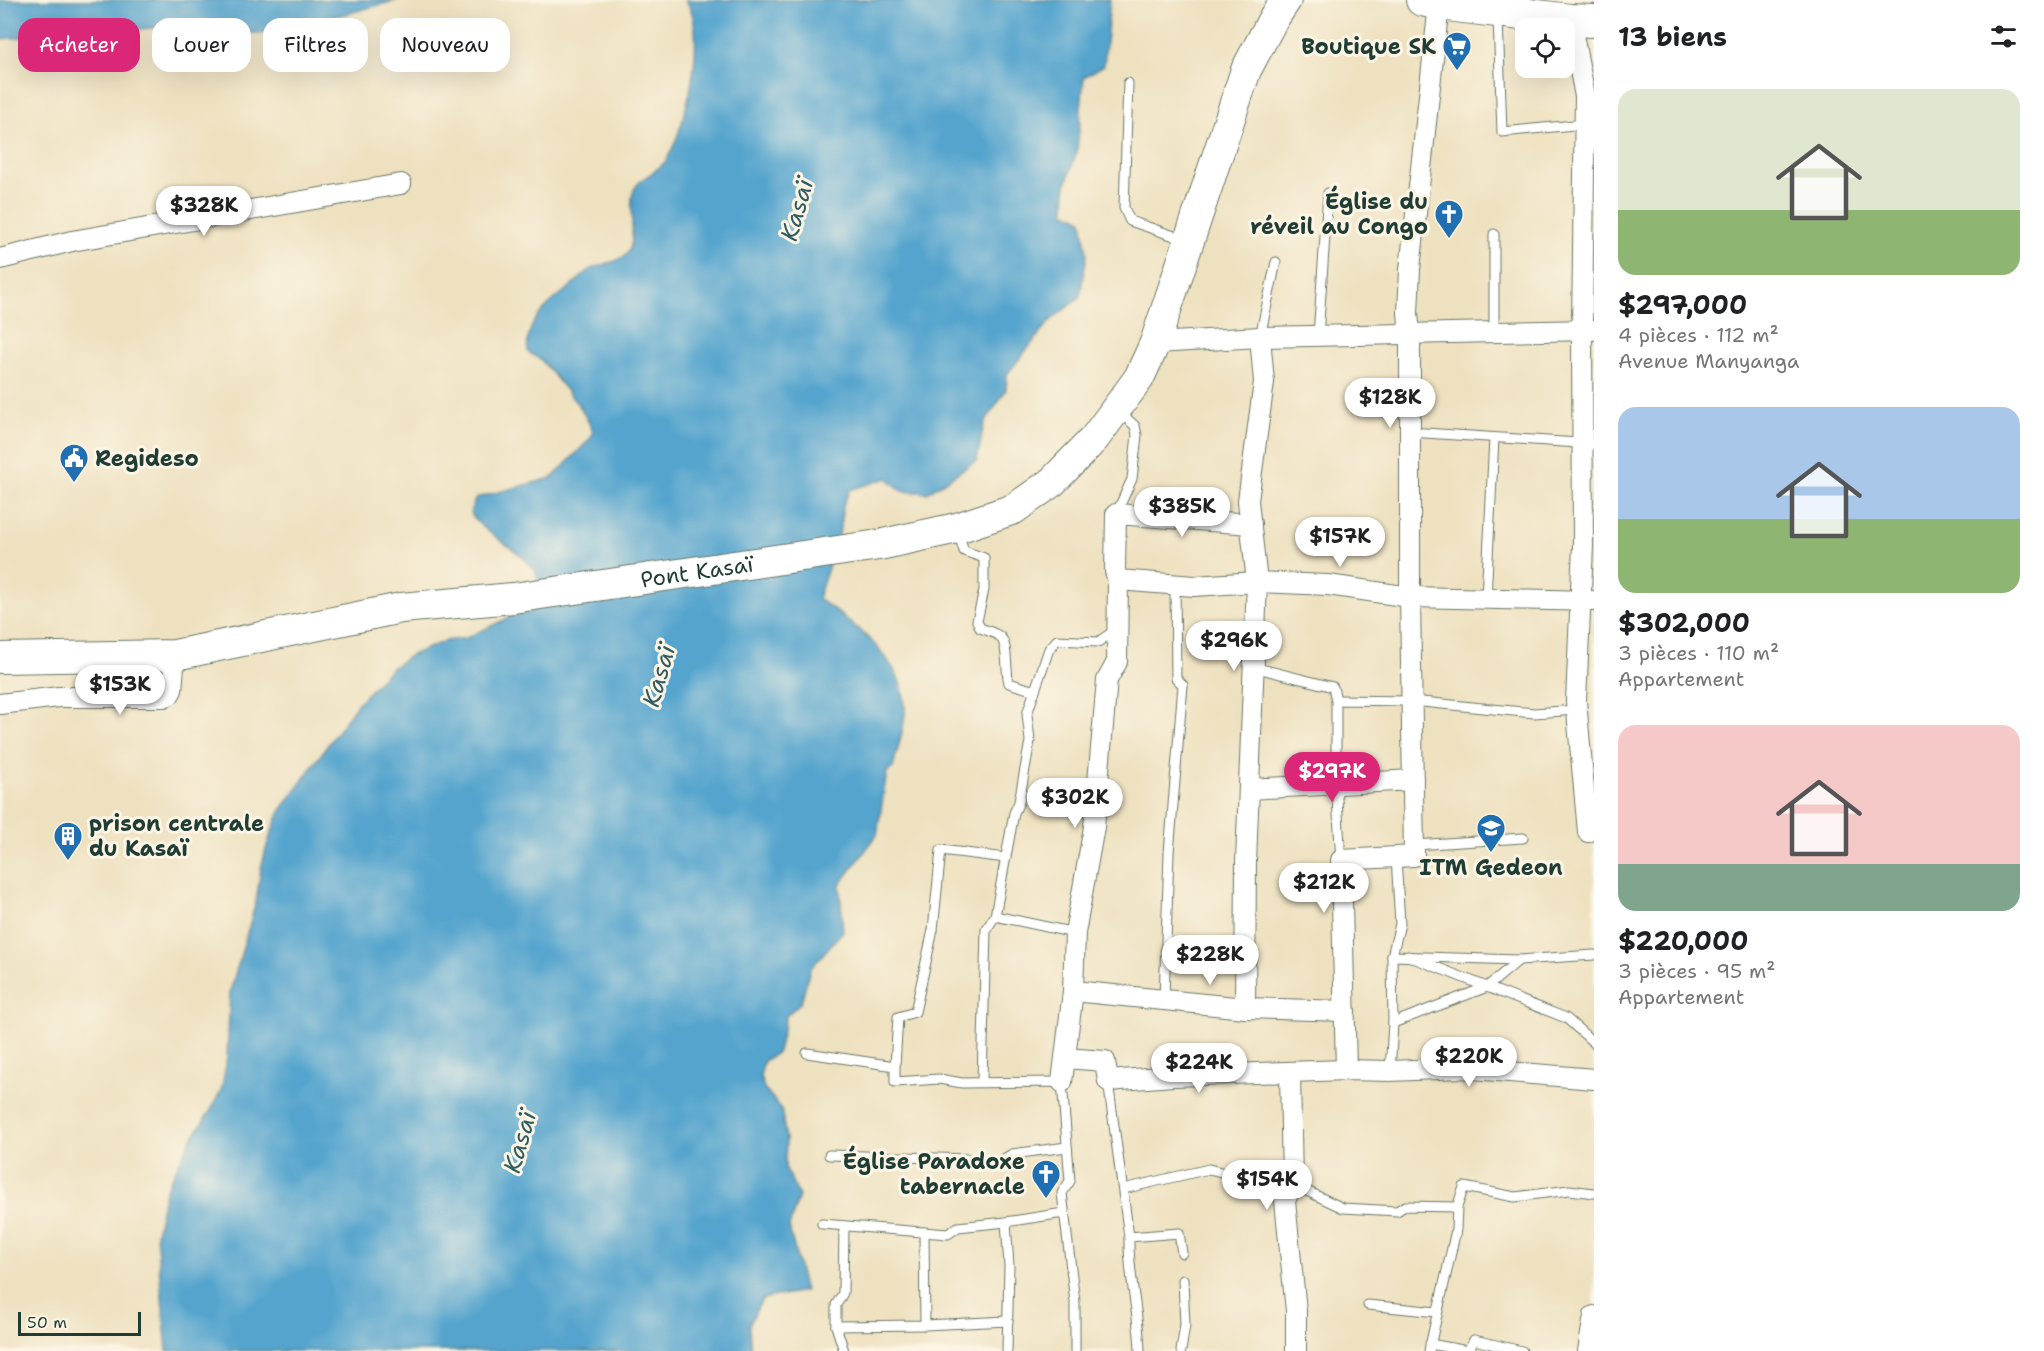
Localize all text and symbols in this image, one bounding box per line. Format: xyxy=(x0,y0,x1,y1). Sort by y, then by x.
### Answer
chip: Acheter xyxy=(18,18,140,72)
chip: Louer xyxy=(152,18,251,72)
chip: Filtres xyxy=(263,18,368,72)
chip: Nouveau xyxy=(380,18,510,72)
map controls xyxy=(1515,18,1575,78)
button: locate xyxy=(1515,18,1575,78)
text: 13 biens xyxy=(1618,19,1727,54)
icon: filters xyxy=(1987,20,2020,53)
supermarket icon: Boutique SK xyxy=(1441,30,1473,72)
place label: Boutique SK xyxy=(1301,32,1436,61)
icon: home xyxy=(1765,128,1873,236)
water label: Kasaï xyxy=(773,172,822,245)
place label: Église du réveil au Congo xyxy=(1250,185,1428,241)
pin: $328K xyxy=(162,186,246,237)
text: $328K xyxy=(170,192,238,218)
church icon: Église du réveil au Congo xyxy=(1433,198,1465,240)
text: $297,000 xyxy=(1618,287,1747,322)
text: 4 pièces · 112 m² xyxy=(1618,322,1779,348)
text: Avenue Manyanga xyxy=(1618,348,1800,374)
pin: $128K xyxy=(1348,378,1432,429)
text: $128K xyxy=(1359,384,1422,410)
public building icon: Regideso xyxy=(58,442,90,484)
place label: Regideso xyxy=(95,444,199,473)
icon: home xyxy=(1765,446,1873,554)
pin: $385K xyxy=(1140,487,1224,538)
text: $385K xyxy=(1148,493,1216,519)
pin: $157K xyxy=(1298,517,1382,568)
text: $157K xyxy=(1309,523,1371,549)
street label: Pont Kasaï xyxy=(638,549,757,594)
text: $302,000 xyxy=(1618,605,1750,640)
pin: $296K xyxy=(1192,621,1276,672)
text: $296K xyxy=(1200,627,1268,653)
water label: Kasaï xyxy=(635,638,684,711)
text: 3 pièces · 110 m² xyxy=(1618,640,1779,666)
pin: $153K xyxy=(78,665,162,716)
text: Appartement xyxy=(1618,666,1744,692)
text: $153K xyxy=(89,671,151,697)
pin: $297K xyxy=(1290,752,1374,803)
text: $297K xyxy=(1298,758,1366,784)
icon: home xyxy=(1765,764,1873,872)
pin: $302K xyxy=(1033,778,1117,829)
text: $302K xyxy=(1041,784,1109,810)
place label: prison centrale du Kasaï xyxy=(89,809,264,863)
school or university icon: ITM Gedeon xyxy=(1475,812,1507,854)
building icon: prison centrale du Kasaï xyxy=(52,820,84,862)
place label: ITM Gedeon xyxy=(1419,853,1563,882)
pin: $212K xyxy=(1282,863,1366,914)
text: $212K xyxy=(1293,869,1355,895)
text: $220,000 xyxy=(1618,923,1748,958)
pin: $228K xyxy=(1168,935,1252,986)
text: $228K xyxy=(1176,941,1244,967)
text: 3 pièces · 95 m² xyxy=(1618,958,1776,984)
text: Appartement xyxy=(1618,984,1744,1010)
pin: $220K xyxy=(1427,1037,1511,1088)
pin: $224K xyxy=(1157,1043,1241,1094)
text: $220K xyxy=(1435,1043,1503,1069)
text: $224K xyxy=(1165,1049,1233,1075)
water label: Kasaï xyxy=(496,1104,545,1177)
place label: Église Paradoxe tabernacle xyxy=(843,1145,1025,1201)
church icon: Église Paradoxe tabernacle xyxy=(1030,1158,1062,1200)
pin: $154K xyxy=(1225,1160,1309,1211)
text: $154K xyxy=(1236,1166,1298,1192)
scale bar xyxy=(18,1309,141,1336)
text: 50 m xyxy=(27,1312,67,1333)

